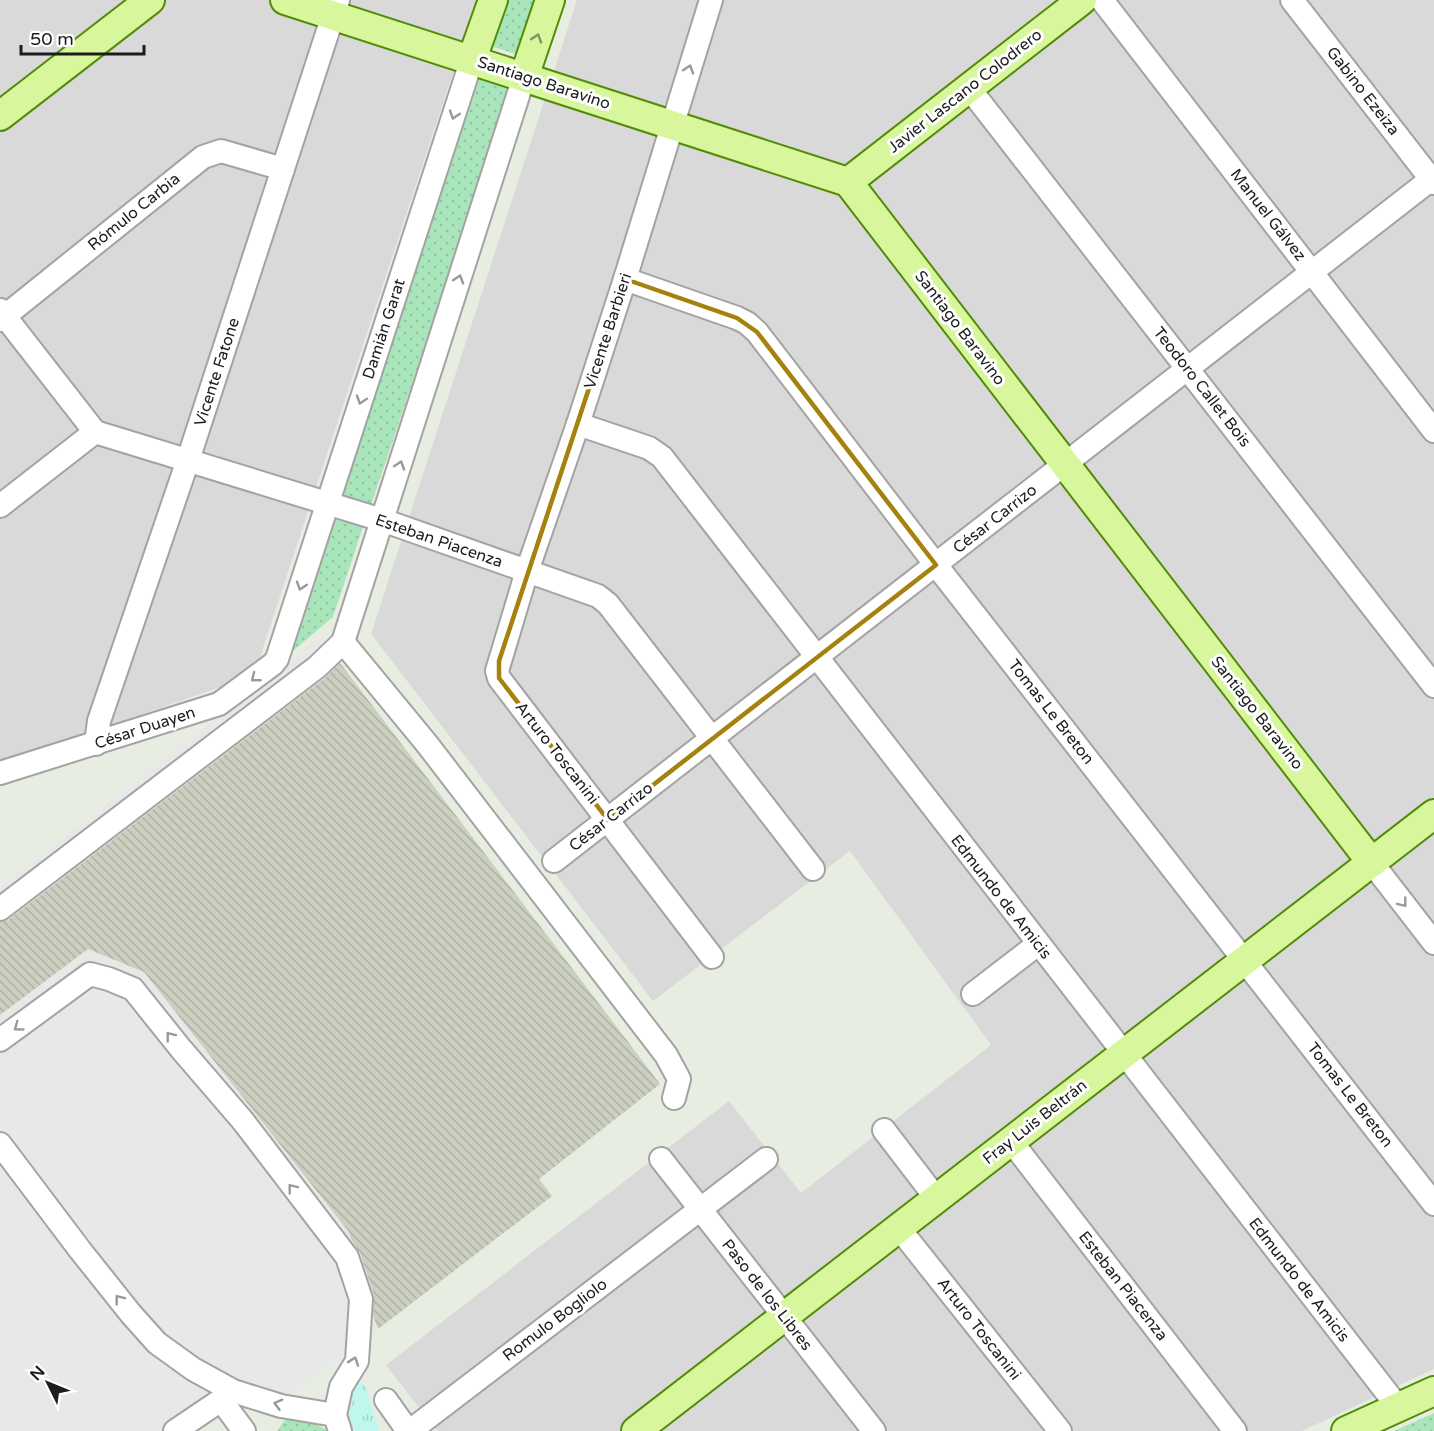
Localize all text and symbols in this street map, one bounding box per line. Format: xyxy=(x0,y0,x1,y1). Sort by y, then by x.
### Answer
scale bar xyxy=(21,18,144,56)
street label: Javier Lascano Colodrero xyxy=(884,25,1046,157)
text: 50 m xyxy=(30,28,74,50)
one-way arrow xyxy=(530,34,543,44)
street label: Gabino Ezeiza xyxy=(1322,43,1404,139)
street label: Santiago Baravino xyxy=(475,52,613,114)
one-way arrow xyxy=(682,64,694,75)
one-way arrow xyxy=(449,109,462,120)
street label: Manuel Gálvez xyxy=(1226,165,1310,265)
street label: Rómulo Carbia xyxy=(84,169,184,255)
street label: Santiago Baravino xyxy=(910,267,1010,389)
street label: Vicente Barbieri xyxy=(580,271,636,391)
one-way arrow xyxy=(452,274,465,285)
street label: Damián Garat xyxy=(358,276,410,382)
street label: Vicente Fatone xyxy=(190,315,244,429)
street label: Teodoro Callet Bois xyxy=(1149,323,1255,451)
one-way arrow xyxy=(356,394,368,405)
one-way arrow xyxy=(393,460,405,471)
street label: César Carrizo xyxy=(949,480,1041,558)
street label: Esteban Piacenza xyxy=(373,510,505,572)
one-way arrow xyxy=(295,580,308,591)
street label: Santiago Baravino xyxy=(1206,652,1308,774)
street label: Tomas Le Breton xyxy=(1004,655,1098,769)
one-way arrow xyxy=(251,670,262,681)
street label: Arturo Toscanini xyxy=(511,698,603,808)
street label: César Duayen xyxy=(92,702,198,754)
street label: César Carrizo xyxy=(565,778,657,856)
street label: Edmundo de Amicis xyxy=(946,831,1056,963)
one-way arrow xyxy=(1395,896,1406,907)
one-way arrow xyxy=(14,1019,25,1030)
one-way arrow xyxy=(167,1032,178,1043)
street label: Tomas Le Breton xyxy=(1303,1038,1397,1152)
street label: Fray Luis Beltrán xyxy=(979,1075,1091,1169)
one-way arrow xyxy=(289,1184,300,1195)
street label: Edmundo de Amicis xyxy=(1244,1214,1354,1346)
street label: Esteban Piacenza xyxy=(1074,1227,1172,1345)
street label: Paso de los Libres xyxy=(717,1235,817,1355)
street label: Romulo Bogliolo xyxy=(499,1274,611,1366)
street label: Arturo Toscanini xyxy=(933,1274,1025,1384)
one-way arrow xyxy=(115,1294,126,1305)
north arrow xyxy=(18,1353,78,1413)
one-way arrow xyxy=(347,1356,359,1367)
text: N xyxy=(26,1362,49,1385)
one-way arrow xyxy=(273,1399,283,1412)

